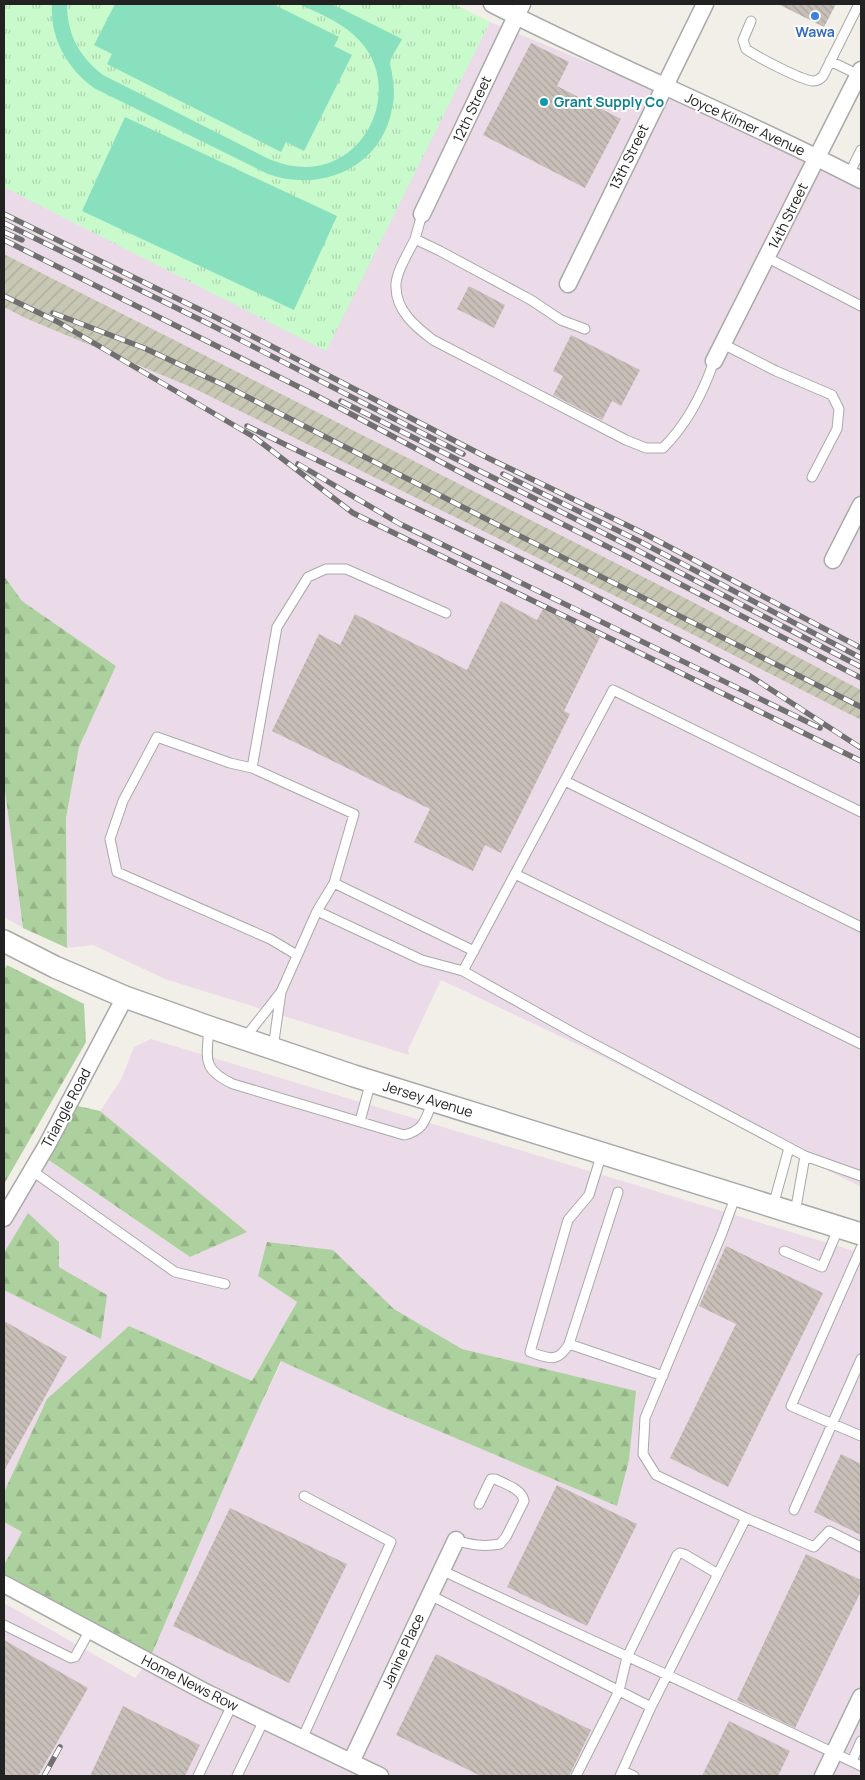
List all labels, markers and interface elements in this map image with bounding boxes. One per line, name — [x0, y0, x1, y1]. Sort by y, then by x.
marker: Wawa — [809, 10, 821, 22]
place label: Wawa — [795, 22, 835, 41]
street label: 12th Street — [448, 72, 495, 145]
street label: Joyce Kilmer Avenue — [682, 87, 808, 160]
place label: Grant Supply Co — [554, 92, 664, 111]
marker: Grant Supply Co — [538, 96, 550, 108]
street label: 13th Street — [604, 120, 653, 193]
street label: 14th Street — [763, 179, 812, 252]
street label: Triangle Road — [37, 1065, 95, 1151]
street label: Jersey Avenue — [381, 1076, 475, 1121]
street label: Janine Place — [377, 1610, 428, 1691]
street label: Home News Row — [139, 1650, 242, 1715]

